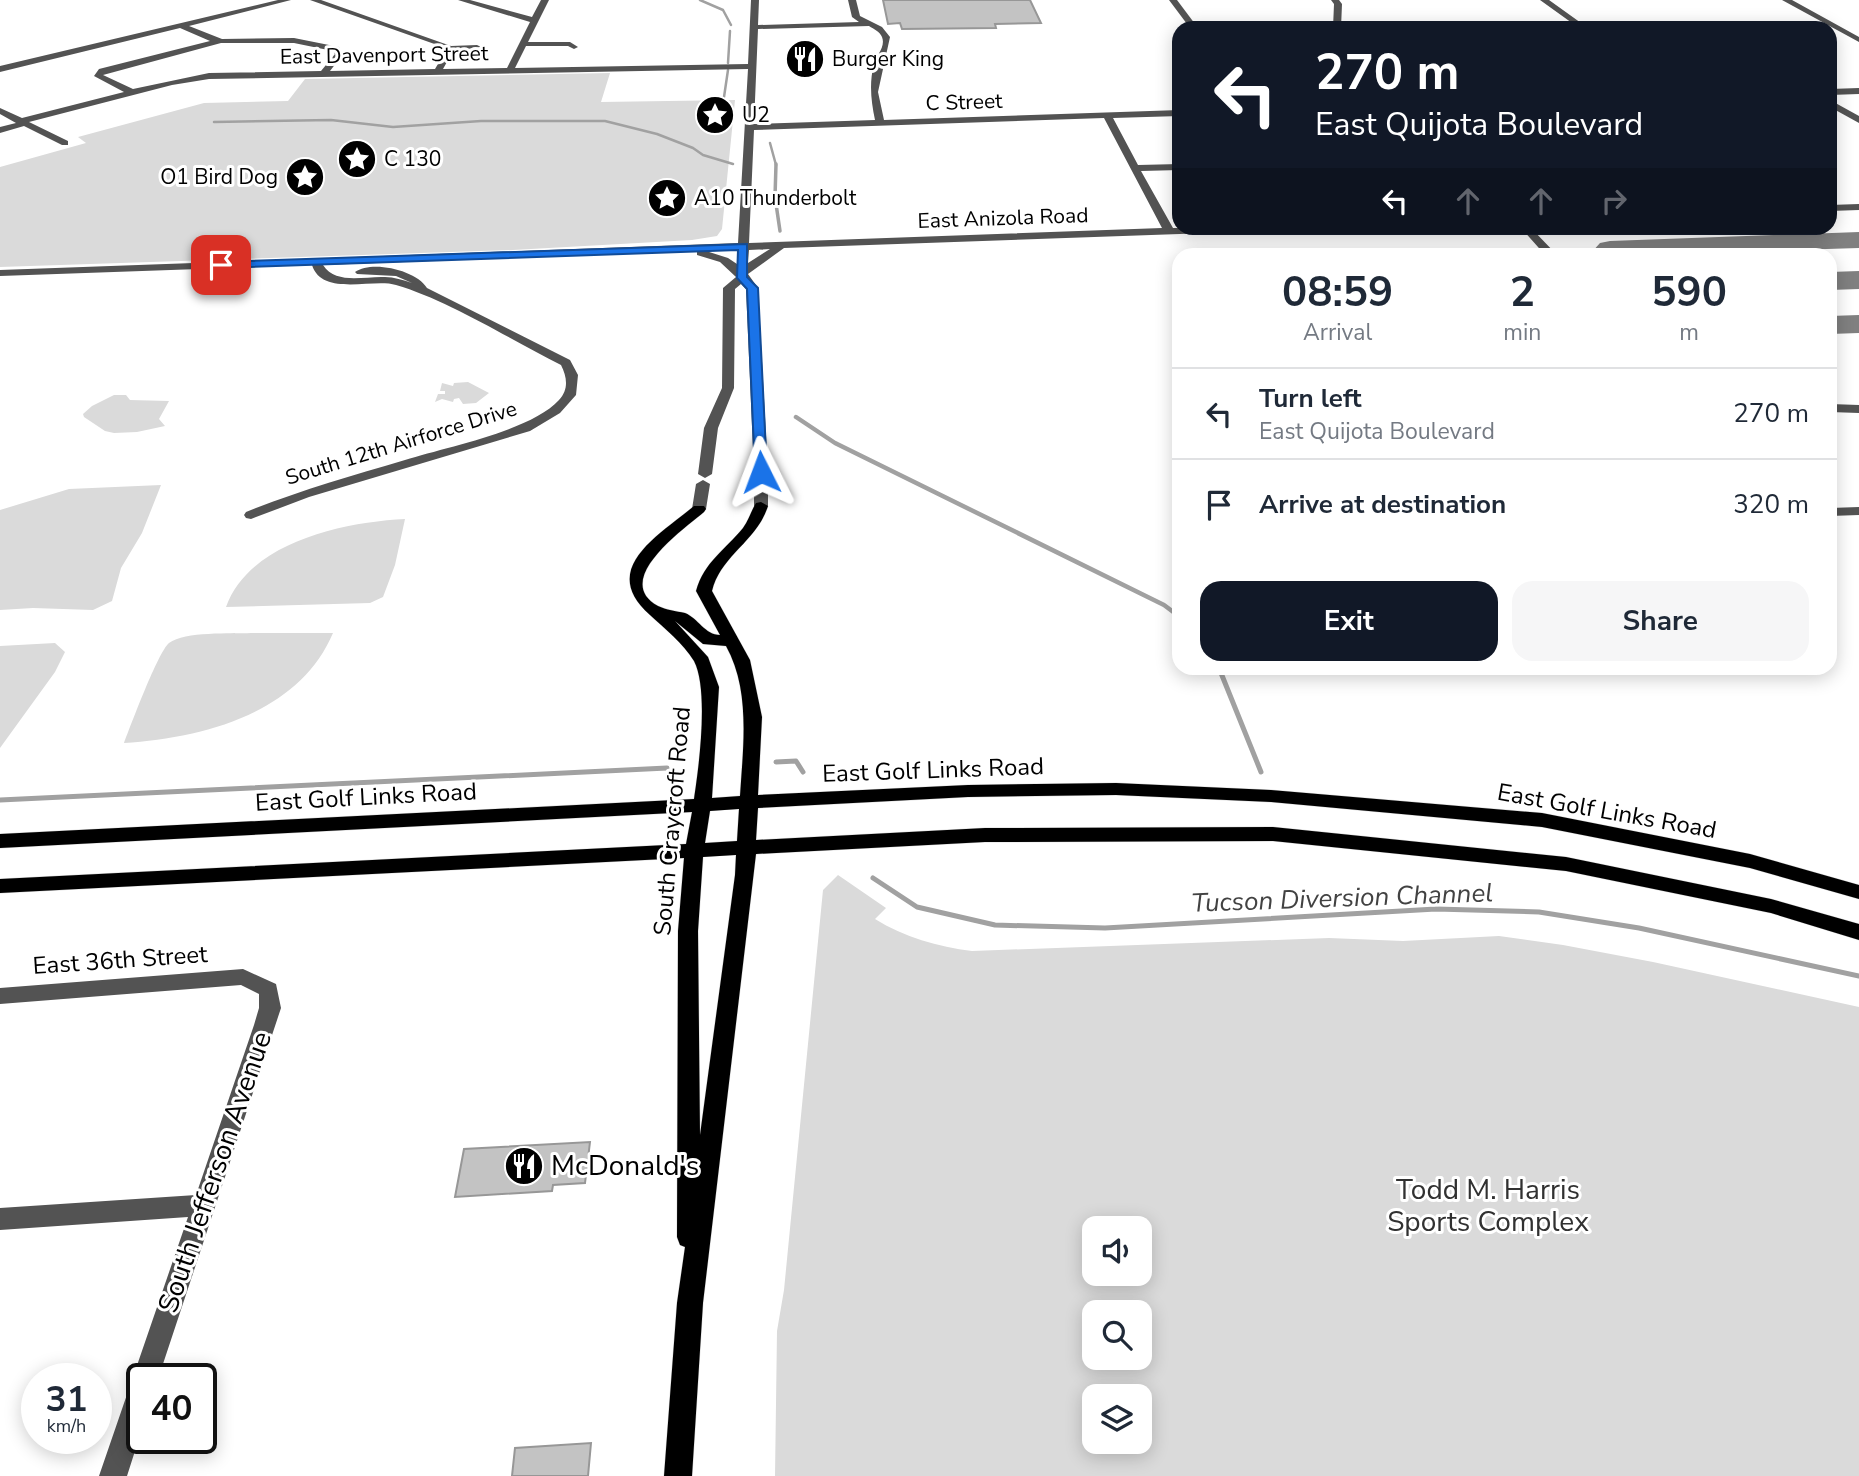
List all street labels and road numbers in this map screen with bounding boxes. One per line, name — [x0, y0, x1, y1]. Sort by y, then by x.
street label: East Davenport Street — [280, 39, 489, 71]
street label: C Street — [925, 87, 1004, 117]
street label: East Anizola Road — [917, 201, 1089, 235]
street label: South 12th Airforce Drive — [282, 394, 520, 492]
street label: South Craycroft Road — [646, 705, 698, 937]
street label: East Golf Links Road — [822, 750, 1044, 790]
street label: East Golf Links Road — [254, 775, 478, 819]
street label: East Golf Links Road — [1495, 776, 1719, 846]
street label: East 36th Street — [32, 938, 209, 982]
street label: South Jefferson Avenue — [149, 1026, 281, 1318]

